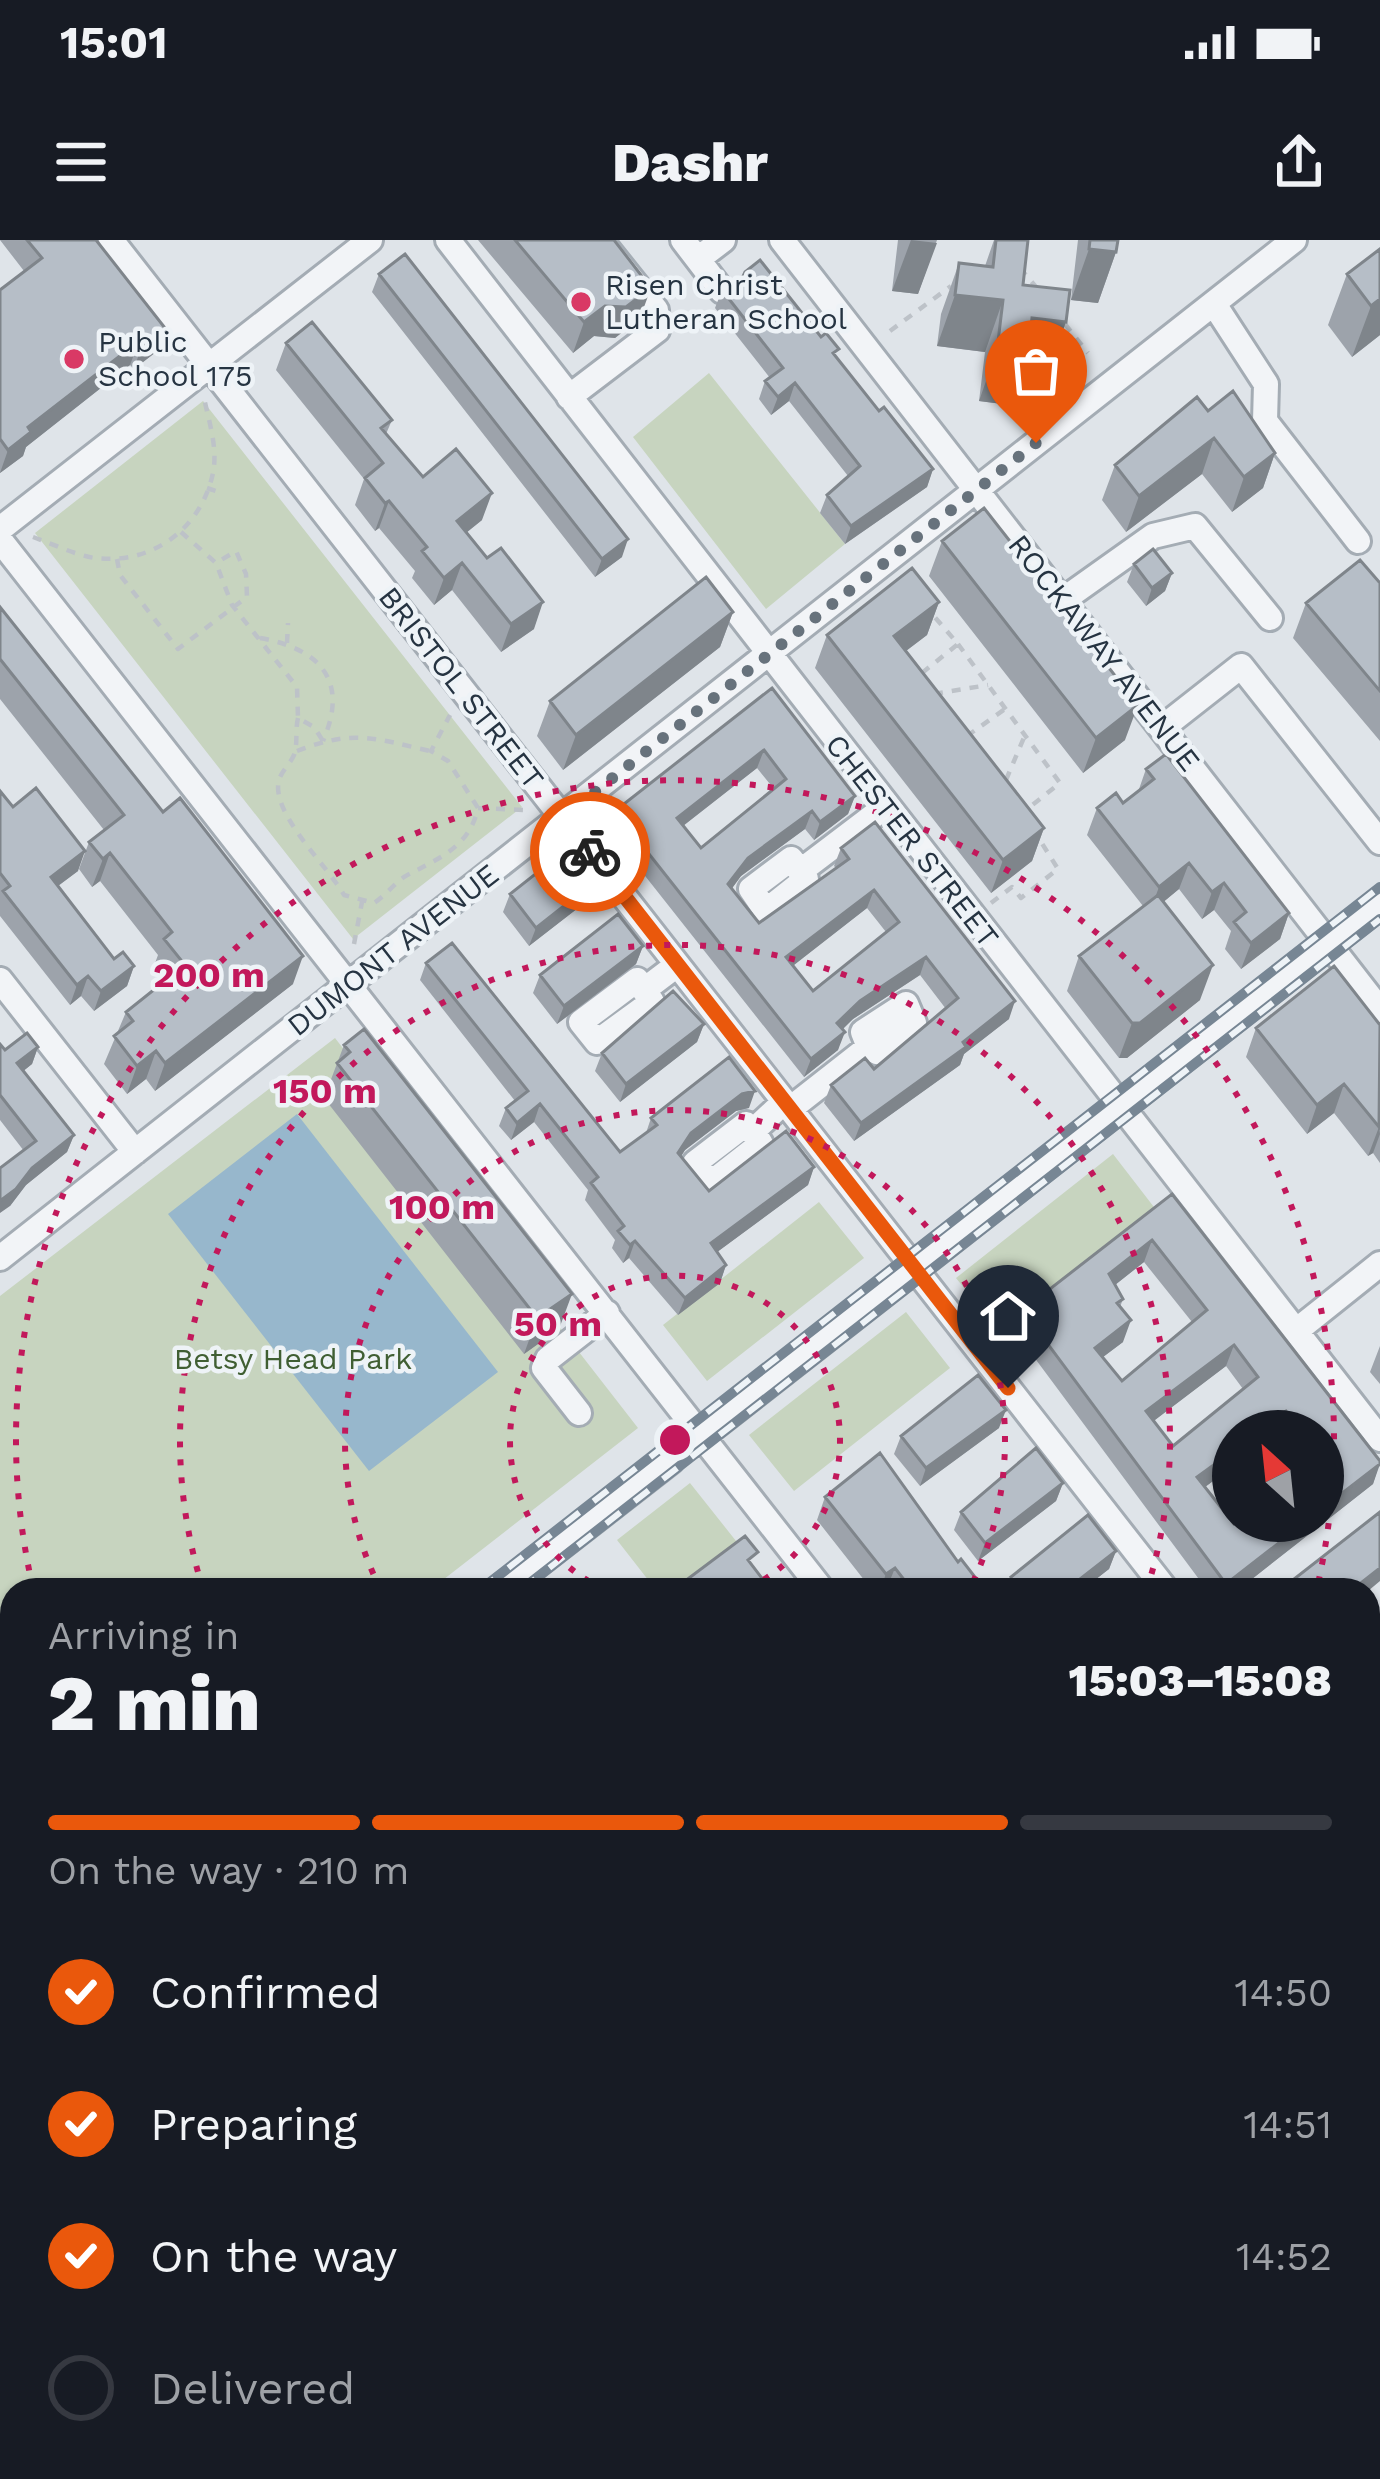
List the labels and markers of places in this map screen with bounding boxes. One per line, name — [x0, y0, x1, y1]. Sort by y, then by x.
place label: Risen Christ Lutheran School — [605, 267, 847, 336]
marker: Risen Christ Lutheran School — [568, 289, 594, 315]
pin — [985, 320, 1087, 443]
place label: Public School 175 — [98, 324, 252, 393]
marker: Public School 175 — [61, 346, 87, 372]
pin — [957, 1265, 1059, 1388]
centre of rings — [654, 1419, 696, 1461]

